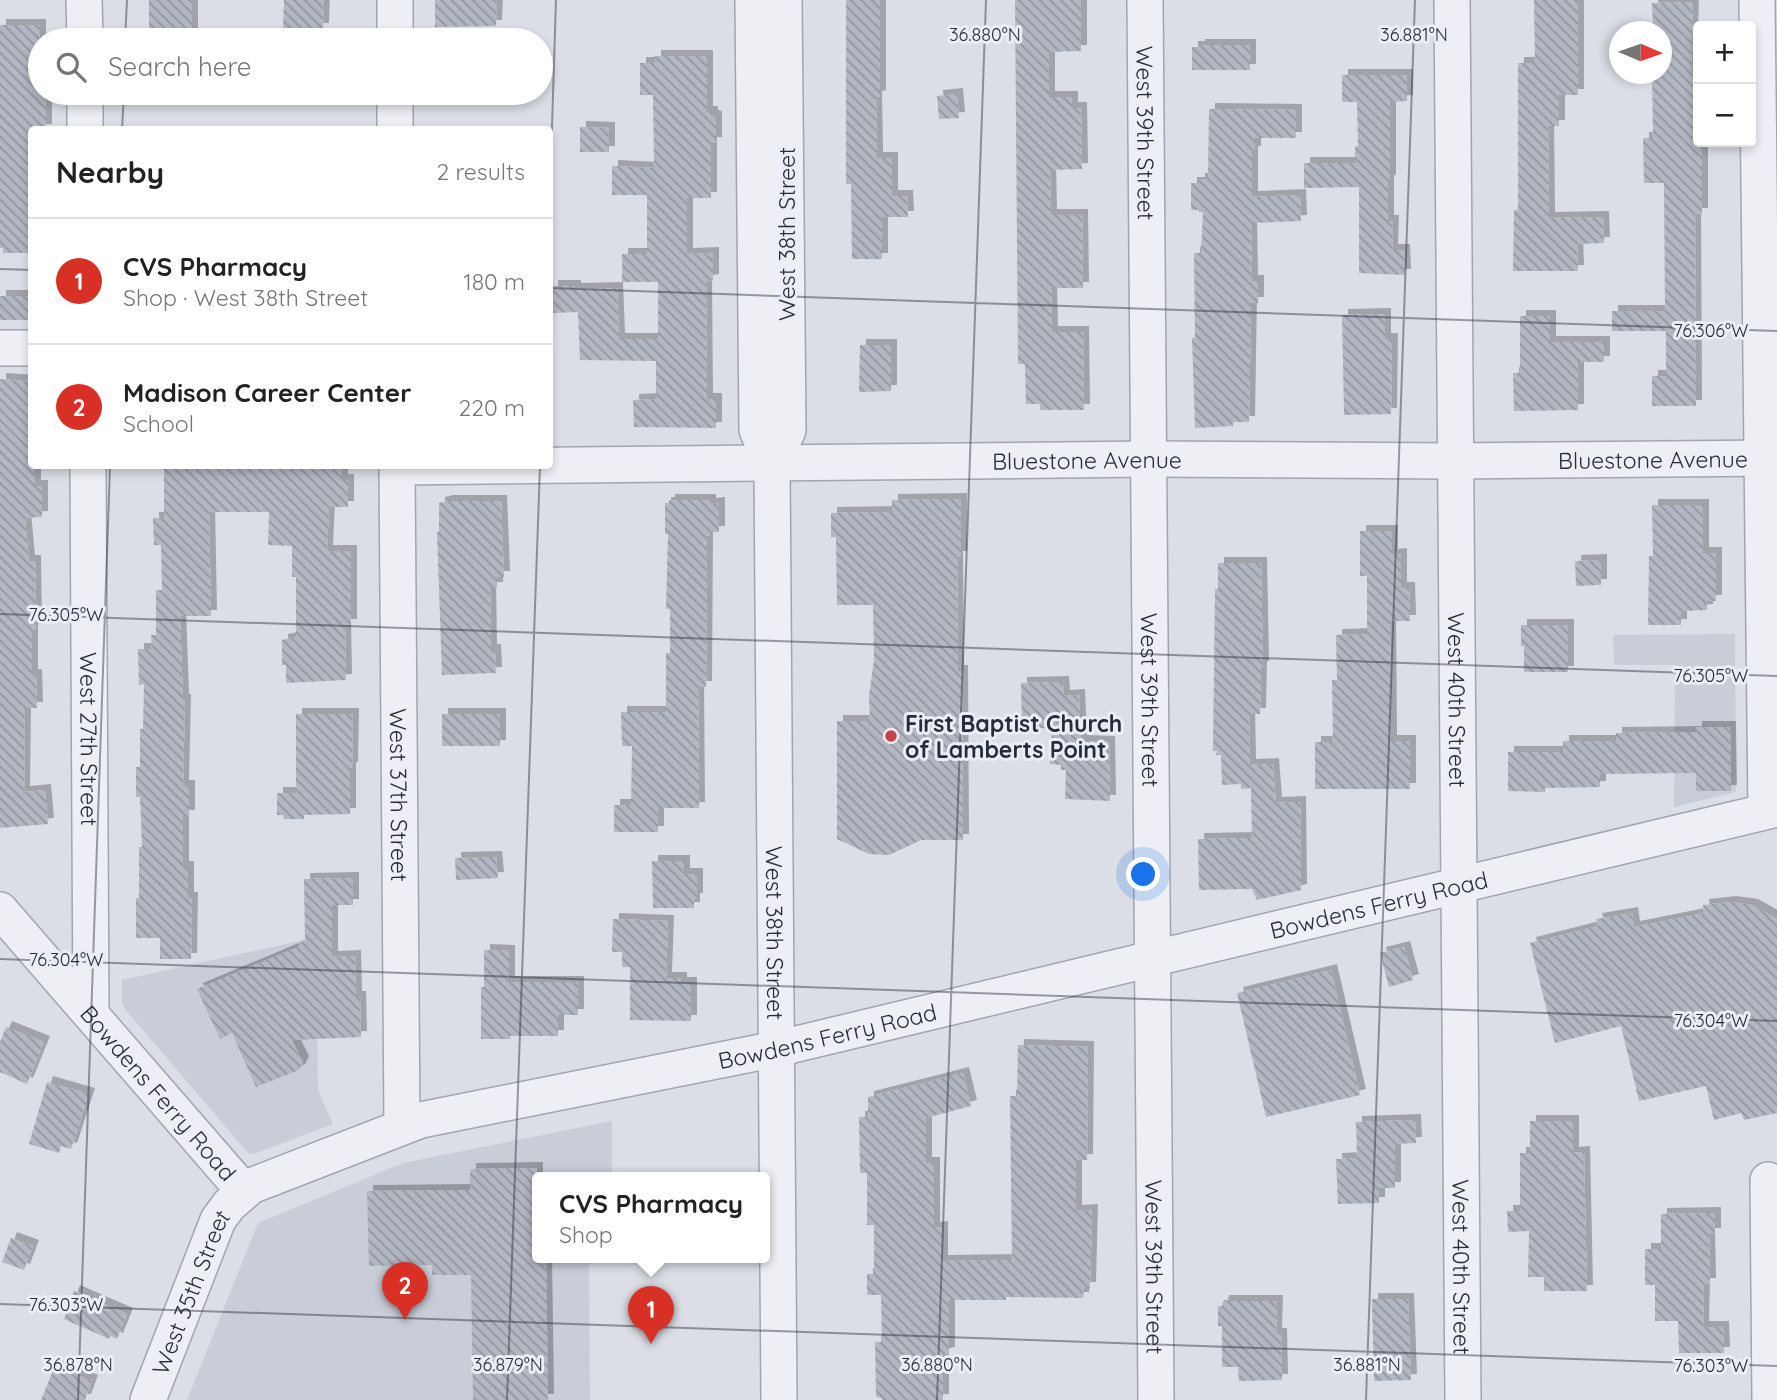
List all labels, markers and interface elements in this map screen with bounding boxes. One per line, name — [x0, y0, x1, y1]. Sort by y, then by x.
north arrow — [1609, 21, 1672, 84]
map controls — [1693, 21, 1756, 147]
button: + — [1693, 21, 1756, 84]
text: 36.880°N — [949, 23, 1021, 46]
text: 36.881°N — [1380, 23, 1448, 46]
search box — [28, 28, 553, 105]
street label: West 39th Street — [1131, 46, 1161, 221]
icon: search — [52, 48, 90, 86]
text: Search here — [108, 50, 252, 83]
button: − — [1693, 84, 1756, 147]
street label: West 38th Street — [772, 147, 801, 321]
text: Nearby — [56, 153, 164, 191]
text: 2 results — [436, 157, 525, 186]
text: CVS Pharmacy — [123, 250, 307, 283]
text: 1 — [75, 267, 83, 296]
text: 180 m — [463, 267, 525, 296]
text: Shop · West 38th Street — [123, 283, 368, 312]
text: 76.306°W — [1674, 319, 1748, 342]
text: Madison Career Center — [123, 376, 411, 409]
text: 2 — [72, 393, 86, 422]
text: 220 m — [459, 393, 525, 422]
text: School — [123, 409, 194, 438]
street label: Bluestone Avenue — [992, 444, 1182, 475]
street label: Bluestone Avenue — [1558, 444, 1748, 475]
text: 76.305°W — [29, 603, 103, 626]
street label: West 39th Street — [1135, 612, 1166, 788]
street label: West 40th Street — [1442, 612, 1473, 788]
street label: West 27th Street — [75, 652, 104, 826]
text: 76.305°W — [1674, 664, 1748, 687]
street label: West 37th Street — [384, 708, 415, 882]
place label: First Baptist Church of Lamberts Point — [905, 709, 1122, 764]
marker: First Baptist Church of Lamberts Point — [883, 728, 899, 744]
street label: West 38th Street — [760, 846, 791, 1020]
your location — [1126, 857, 1160, 891]
street label: Bowdens Ferry Road — [1267, 864, 1491, 945]
text: 76.304°W — [29, 948, 103, 971]
street label: Bowdens Ferry Road — [715, 997, 939, 1075]
street label: Bowdens Ferry Road — [74, 999, 243, 1187]
text: 76.304°W — [1674, 1009, 1748, 1032]
popup — [532, 1172, 770, 1263]
street label: West 39th Street — [1140, 1179, 1170, 1355]
street label: West 40th Street — [1447, 1179, 1477, 1355]
text: CVS Pharmacy — [559, 1187, 743, 1220]
street label: West 35th Street — [145, 1203, 236, 1378]
text: Shop — [559, 1220, 613, 1249]
pin: 2 — [382, 1262, 428, 1320]
pin: 1 — [628, 1286, 674, 1344]
text: 76.303°W — [29, 1293, 103, 1316]
text: 36.878°N — [43, 1353, 113, 1376]
text: 36.879°N — [473, 1353, 543, 1376]
text: 36.880°N — [901, 1353, 973, 1376]
text: 36.881°N — [1333, 1353, 1401, 1376]
text: 76.303°W — [1674, 1354, 1748, 1377]

